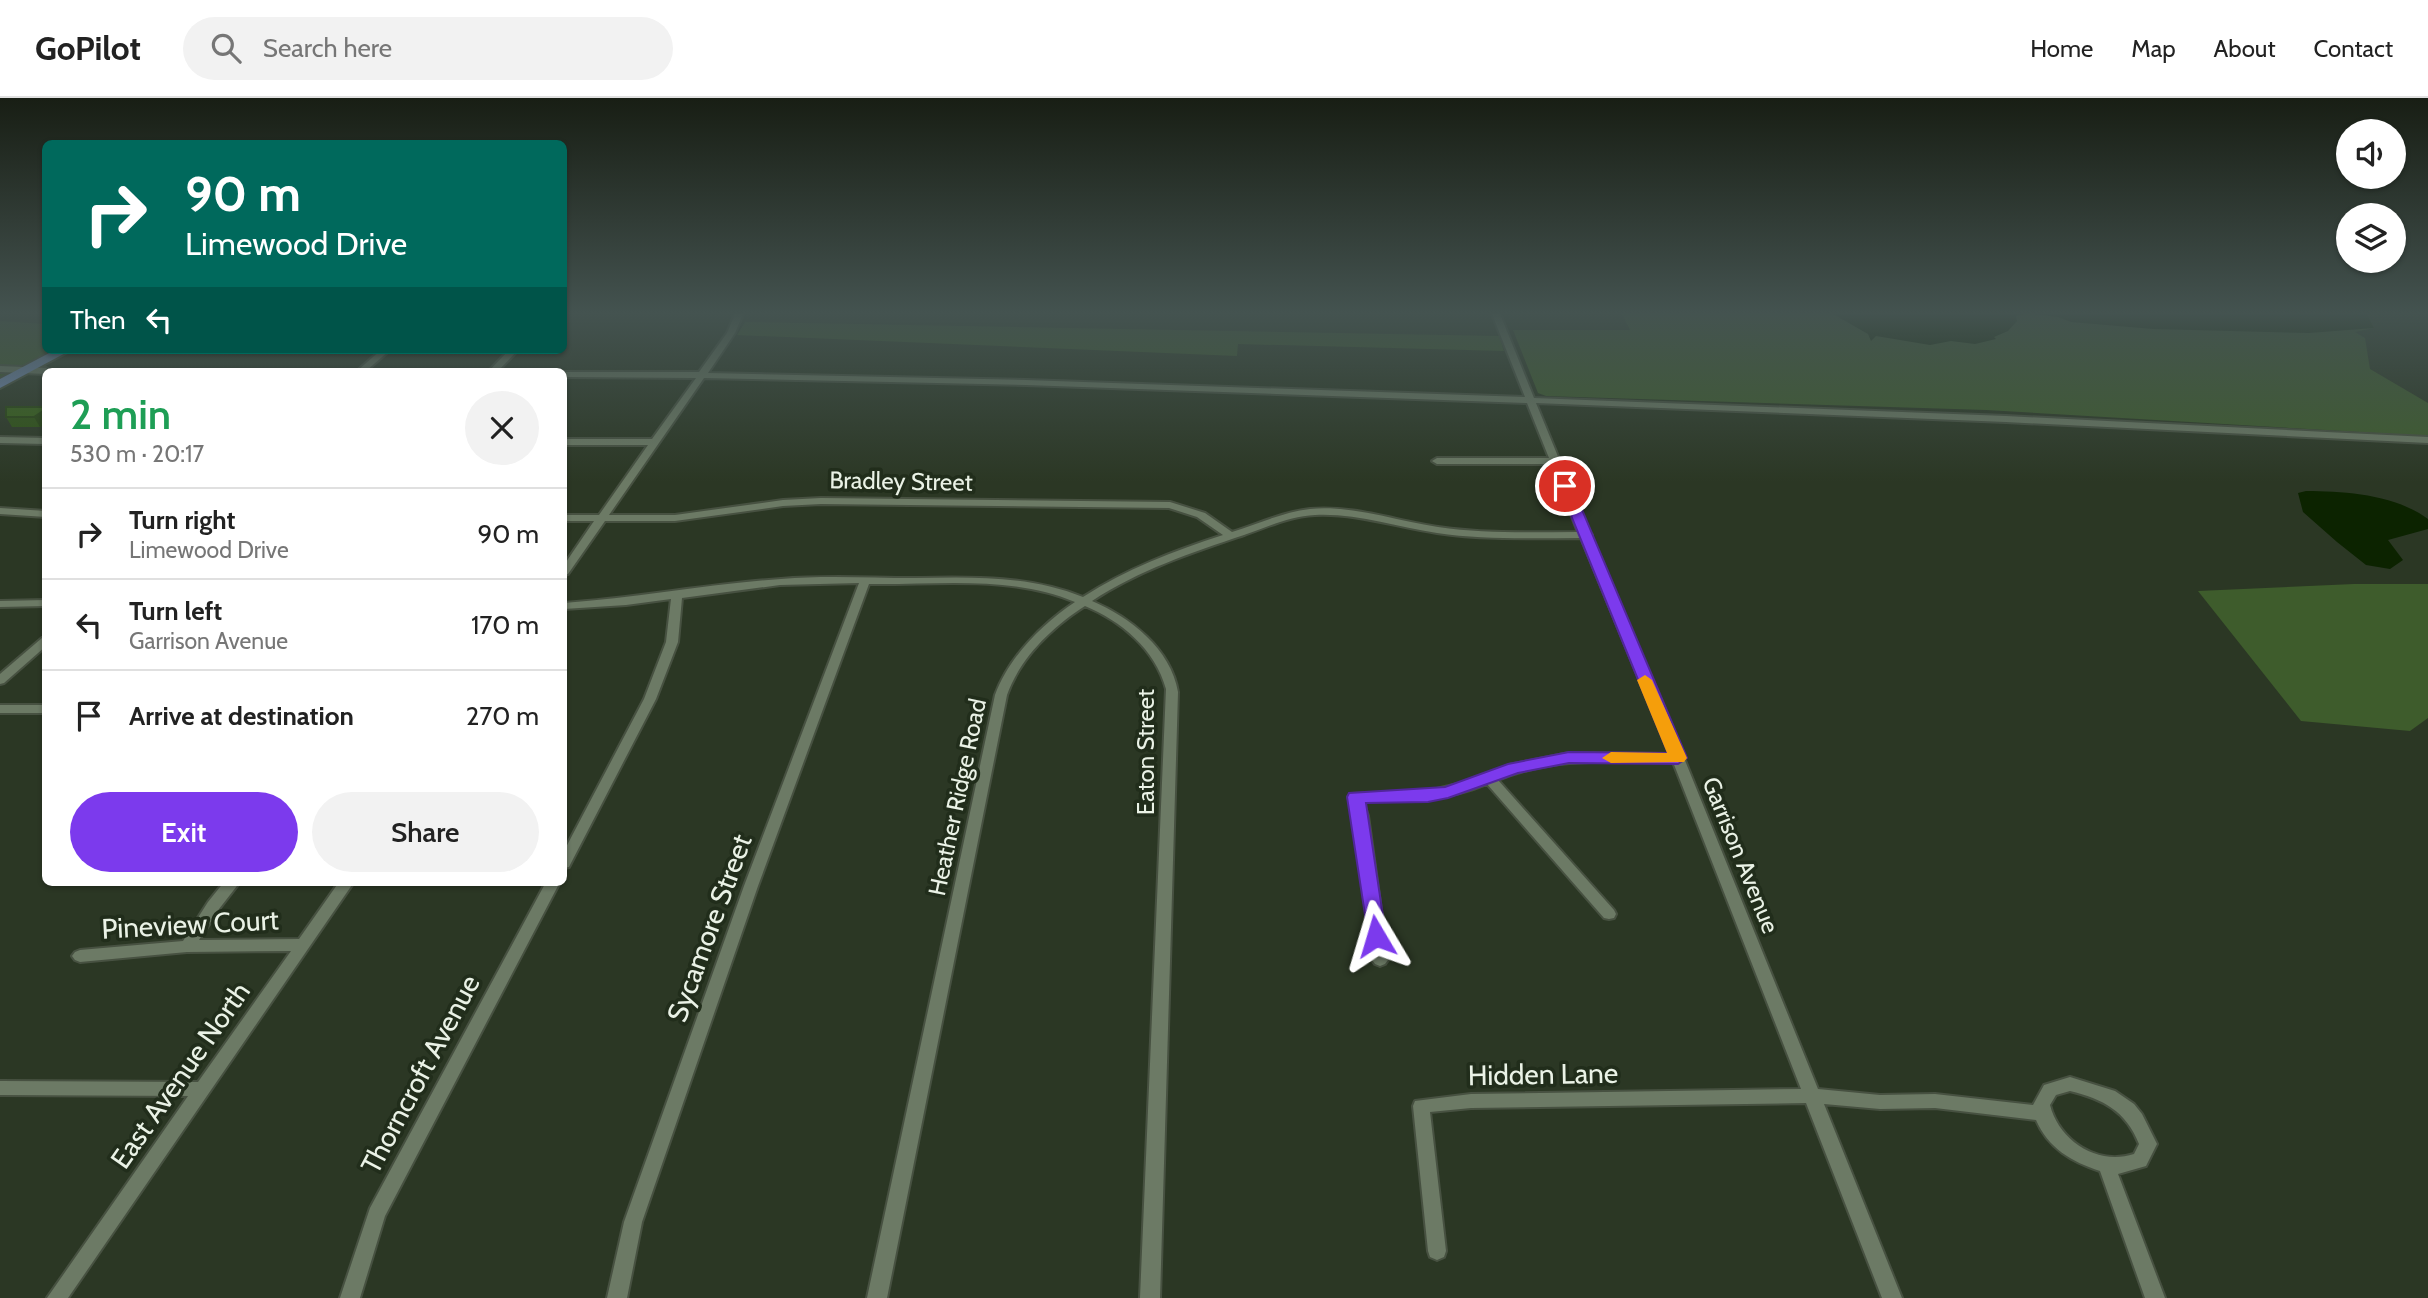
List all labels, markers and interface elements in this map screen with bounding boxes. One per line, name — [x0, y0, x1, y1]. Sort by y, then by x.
search box — [183, 17, 673, 80]
text: GoPilot — [35, 28, 141, 68]
icon: search — [207, 29, 245, 67]
text: Search here — [263, 32, 392, 64]
text: Home — [2030, 34, 2093, 63]
text: Map — [2131, 34, 2176, 63]
text: About — [2214, 34, 2276, 63]
text: Contact — [2314, 34, 2393, 63]
map controls — [2336, 119, 2406, 273]
button: sound — [2336, 119, 2406, 189]
text: 90 m — [185, 164, 301, 223]
icon: right — [70, 168, 161, 259]
button: layers — [2336, 203, 2406, 273]
text: Limewood Drive — [185, 224, 407, 263]
icon: left — [140, 301, 178, 339]
text: Then — [70, 304, 126, 336]
text: 2 min — [70, 388, 171, 440]
button: close — [465, 391, 539, 465]
text: 530 m · 20:17 — [70, 440, 204, 468]
pin — [1535, 456, 1595, 516]
street label: Bradley Street — [829, 465, 973, 497]
icon: arrive — [1546, 467, 1584, 505]
text: Turn right — [129, 504, 235, 536]
icon: right — [70, 515, 108, 553]
text: 90 m — [477, 518, 539, 550]
text: Limewood Drive — [129, 536, 289, 564]
text: Turn left — [129, 595, 222, 627]
icon: left — [70, 606, 108, 644]
text: 170 m — [471, 609, 539, 641]
text: Garrison Avenue — [129, 627, 288, 655]
street label: Eaton Street — [1131, 689, 1160, 815]
street label: Heather Ridge Road — [922, 696, 992, 898]
icon: arrive — [70, 697, 108, 735]
text: Arrive at destination — [129, 700, 354, 732]
text: 270 m — [466, 700, 539, 732]
street label: Garrison Avenue — [1696, 773, 1786, 937]
button: Exit — [70, 792, 298, 872]
button: Share — [312, 792, 539, 872]
street label: Sycamore Street — [659, 830, 759, 1026]
position arrow — [1339, 899, 1413, 973]
street label: Pineview Court — [100, 902, 280, 946]
street label: Thorncroft Avenue — [353, 969, 487, 1179]
street label: East Avenue North — [103, 975, 257, 1175]
street label: Hidden Lane — [1468, 1056, 1618, 1092]

